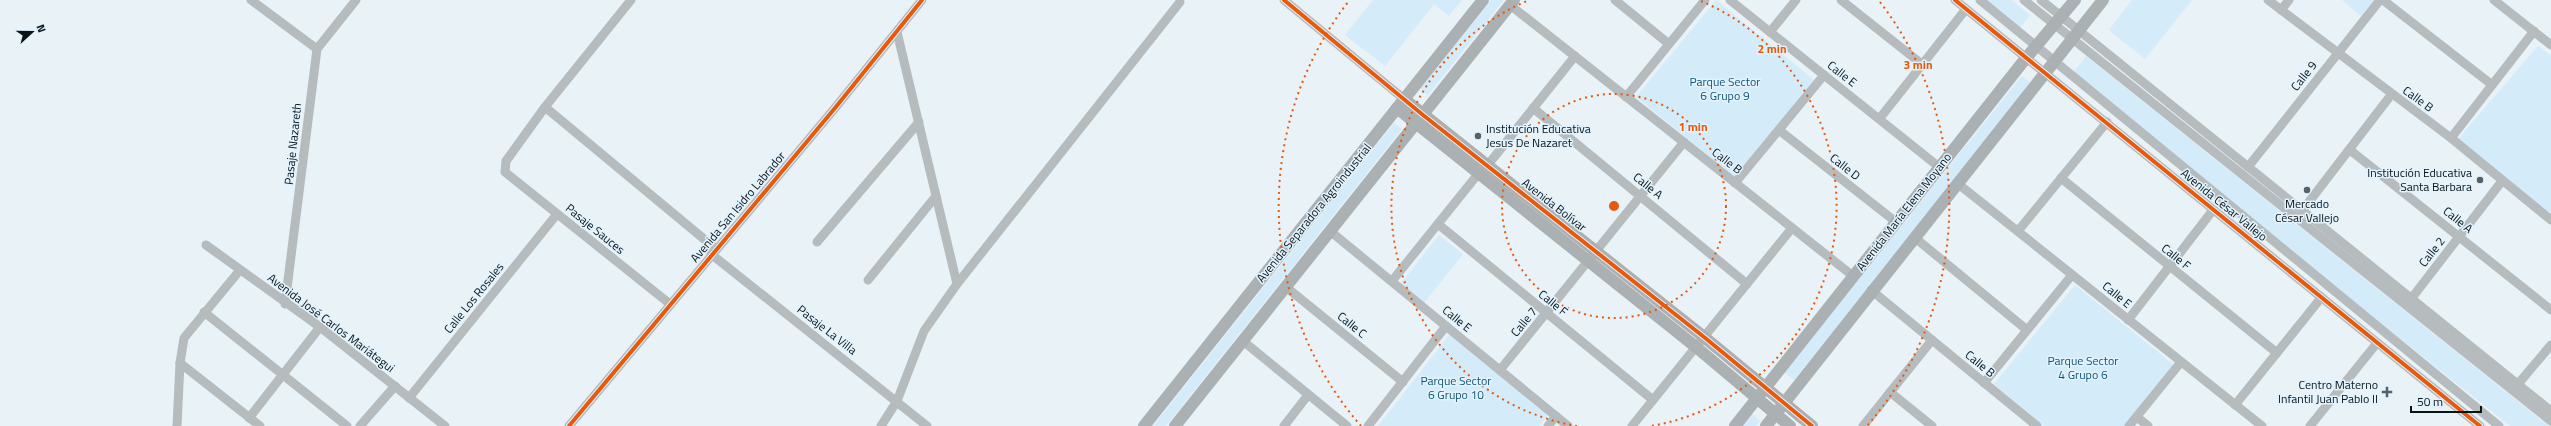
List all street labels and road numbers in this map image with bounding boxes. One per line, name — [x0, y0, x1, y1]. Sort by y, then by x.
street label: Calle E — [1823, 56, 1862, 92]
street label: Calle 9 — [2286, 56, 2322, 95]
street label: Calle B — [2399, 81, 2438, 116]
street label: Pasaje Nazareth — [279, 102, 306, 186]
street label: Avenida Separadora Agroindustrial — [1251, 139, 1376, 286]
street label: Calle B — [1708, 143, 1747, 179]
street label: Avenida San Isidro Labrador — [685, 147, 790, 266]
street label: Calle D — [1826, 148, 1865, 185]
street label: Avenida María Elena Moyano — [1851, 148, 1956, 275]
street label: Avenida César Vallejo — [2177, 164, 2272, 246]
street label: Calle A — [1629, 168, 1667, 204]
street label: Avenida Bolívar — [1518, 173, 1591, 236]
street label: Pasaje Sauces — [561, 199, 629, 259]
street label: Calle A — [2439, 202, 2477, 238]
street label: Calle 2 — [2414, 233, 2449, 271]
street label: Calle F — [2157, 239, 2195, 274]
street label: Calle Los Rosales — [439, 258, 509, 337]
street label: Avenida José Carlos Mariátegui — [264, 268, 399, 377]
street label: Calle E — [2098, 277, 2137, 313]
street label: Calle F — [1534, 285, 1572, 320]
street label: Pasaje La Villa — [793, 300, 861, 359]
street label: Calle E — [1438, 301, 1477, 337]
street label: Calle 7 — [1506, 303, 1542, 341]
street label: Calle C — [1333, 307, 1372, 343]
street label: Calle B — [1961, 345, 2000, 382]

